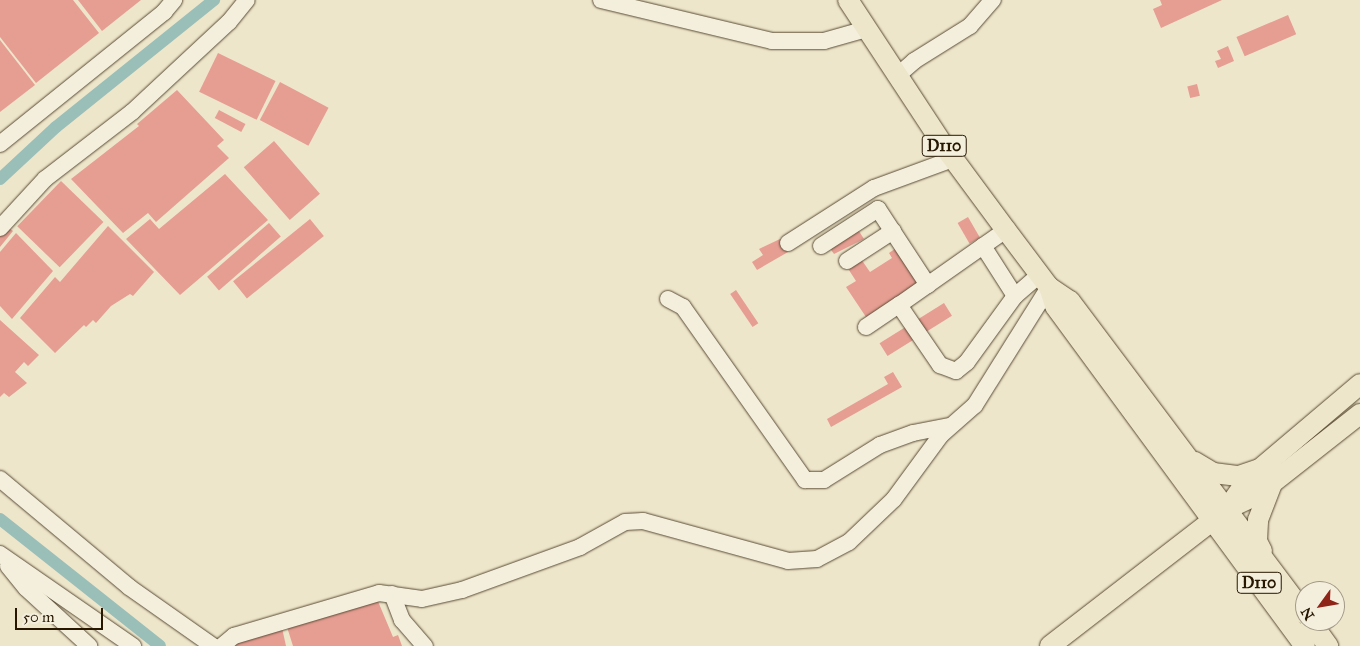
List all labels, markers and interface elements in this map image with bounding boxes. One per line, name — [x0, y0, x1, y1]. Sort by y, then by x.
road number: D110 — [922, 132, 966, 160]
road number: D110 — [1236, 570, 1282, 596]
north arrow — [1295, 581, 1345, 631]
scale bar — [18, 598, 105, 630]
text: N — [1297, 604, 1318, 623]
text: 50 m — [23, 608, 55, 626]

